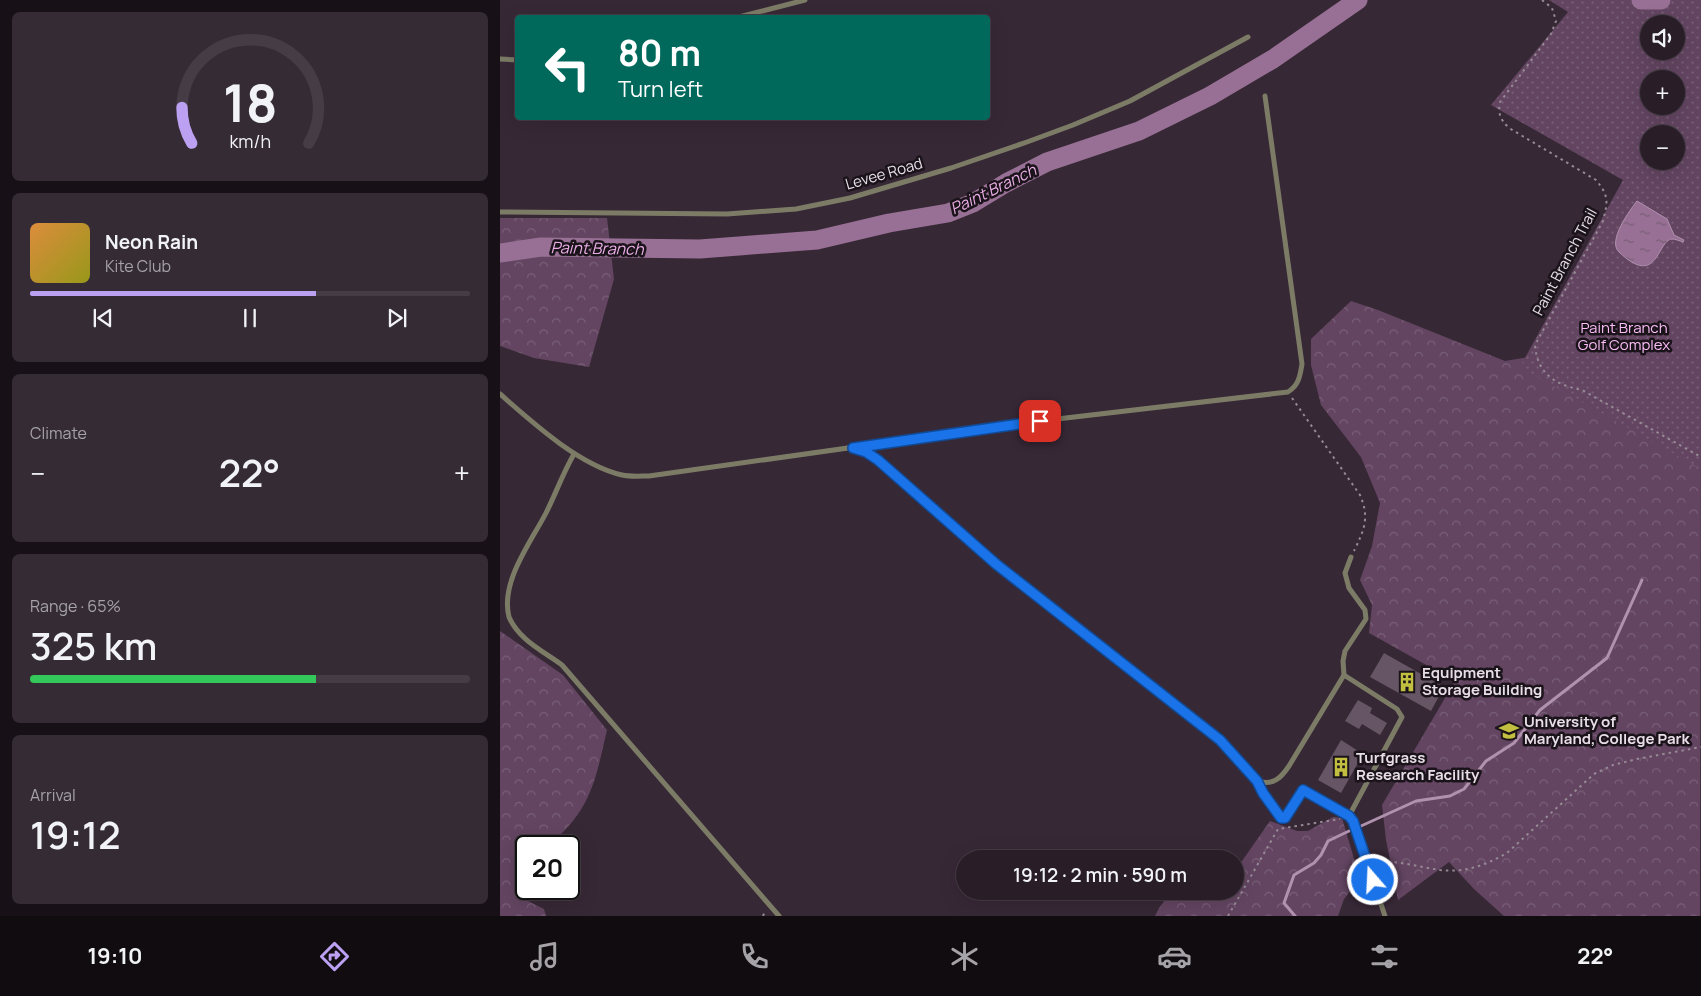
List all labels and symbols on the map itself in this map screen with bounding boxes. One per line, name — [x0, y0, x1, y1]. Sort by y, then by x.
street label: Levee Road — [843, 152, 925, 195]
water label: Paint Branch — [946, 159, 1040, 219]
street label: Paint Branch Trail — [1527, 204, 1602, 319]
water label: Paint Branch — [550, 236, 644, 260]
park label: Paint Branch Golf Complex — [1578, 317, 1670, 355]
pin — [1019, 400, 1061, 442]
place label: Equipment Storage Building — [1422, 662, 1542, 700]
building icon: Equipment Storage Building — [1396, 671, 1418, 693]
place label: University of Maryland, College Park — [1524, 711, 1691, 749]
school or university icon: University of Maryland, College Park — [1498, 720, 1520, 742]
place label: Turfgrass Research Facility — [1356, 747, 1480, 785]
building icon: Turfgrass Research Facility — [1330, 756, 1352, 778]
speed limit sign: 20 — [515, 835, 580, 900]
position arrow — [1346, 853, 1398, 905]

